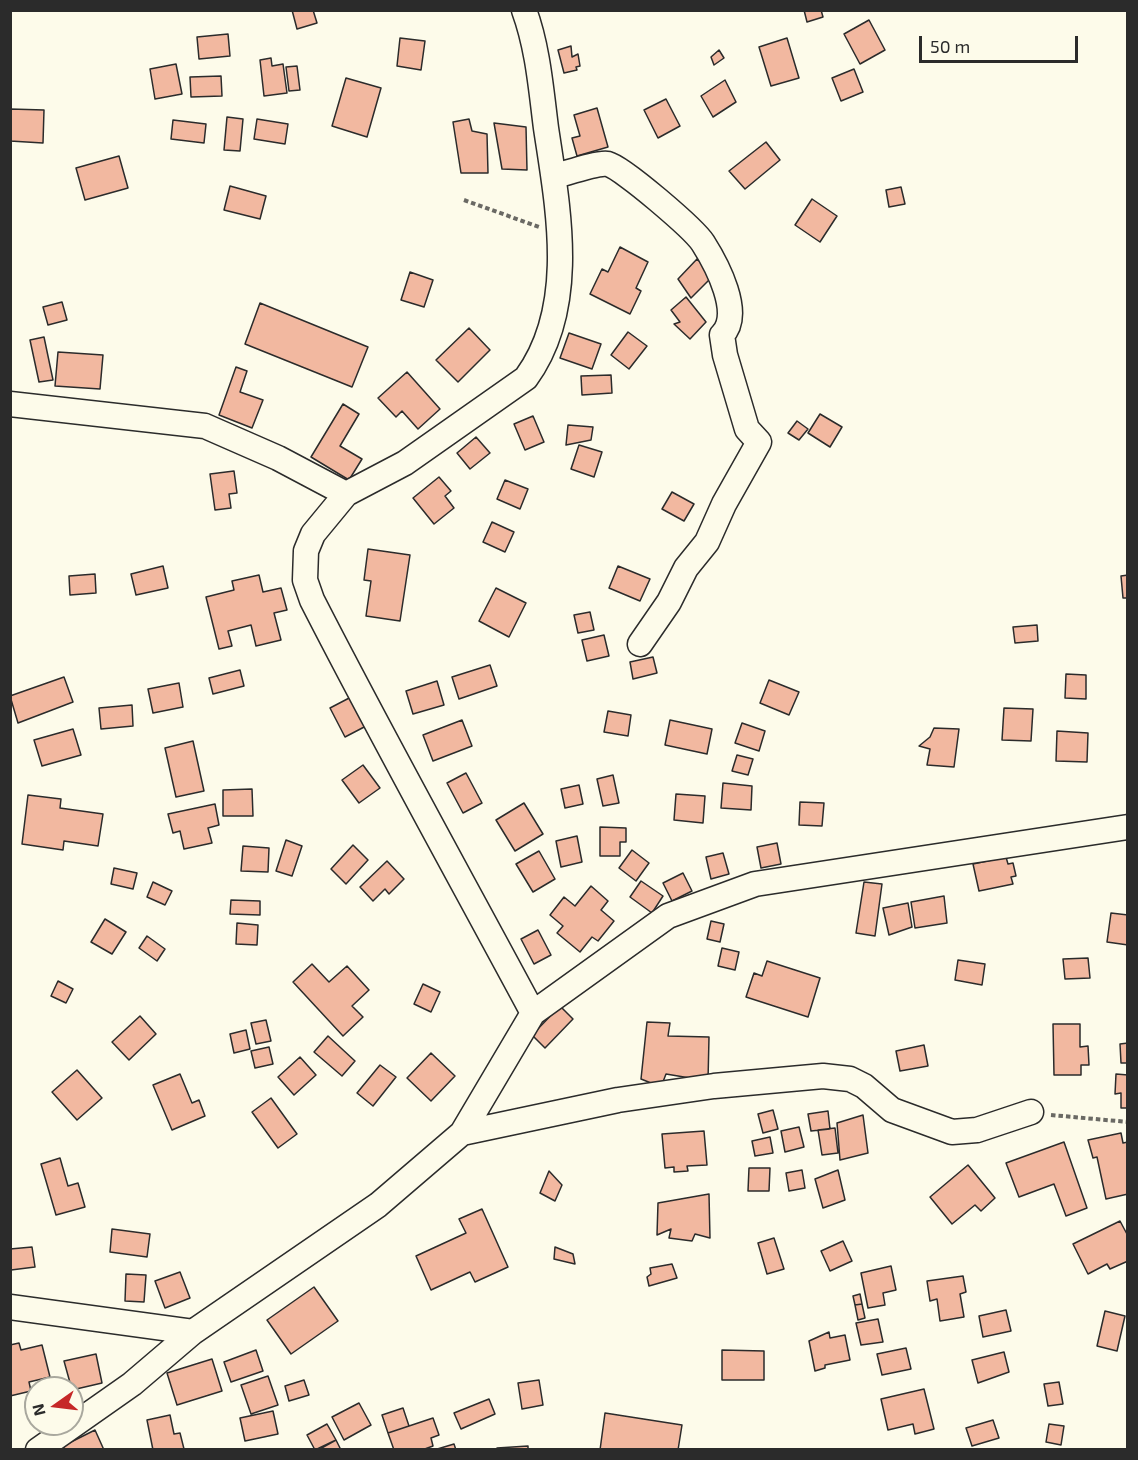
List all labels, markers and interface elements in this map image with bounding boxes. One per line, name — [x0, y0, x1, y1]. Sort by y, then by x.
scale bar — [922, 24, 1081, 62]
text: 50 m — [930, 35, 970, 57]
north arrow — [24, 1376, 84, 1436]
text: N — [27, 1402, 49, 1418]

